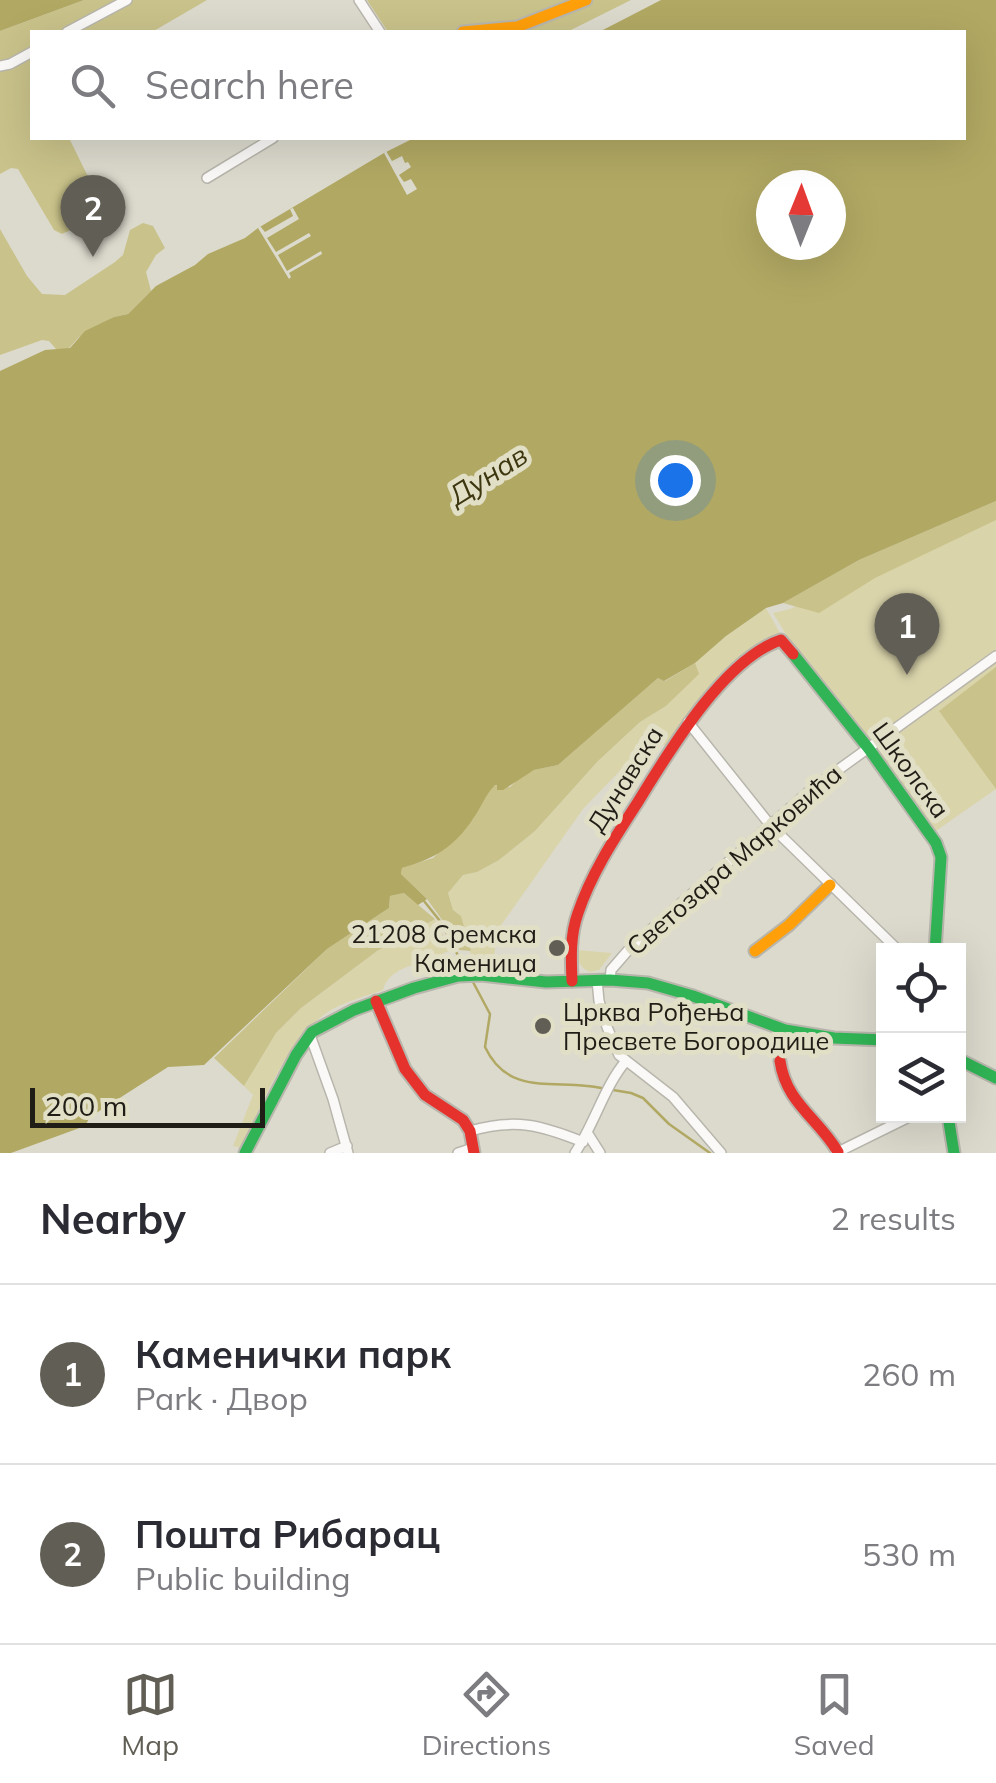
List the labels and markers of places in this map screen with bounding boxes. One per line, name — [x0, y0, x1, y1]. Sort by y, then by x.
pin: 2 — [61, 174, 126, 257]
pin: 1 — [874, 592, 940, 675]
place label: 21208 Сремска Каменица — [351, 918, 537, 978]
marker: 21208 Сремска Каменица — [546, 937, 568, 959]
place label: Црква Рођења Пресвете Богородице — [563, 996, 829, 1056]
marker: Црква Рођења Пресвете Богородице — [532, 1015, 554, 1037]

